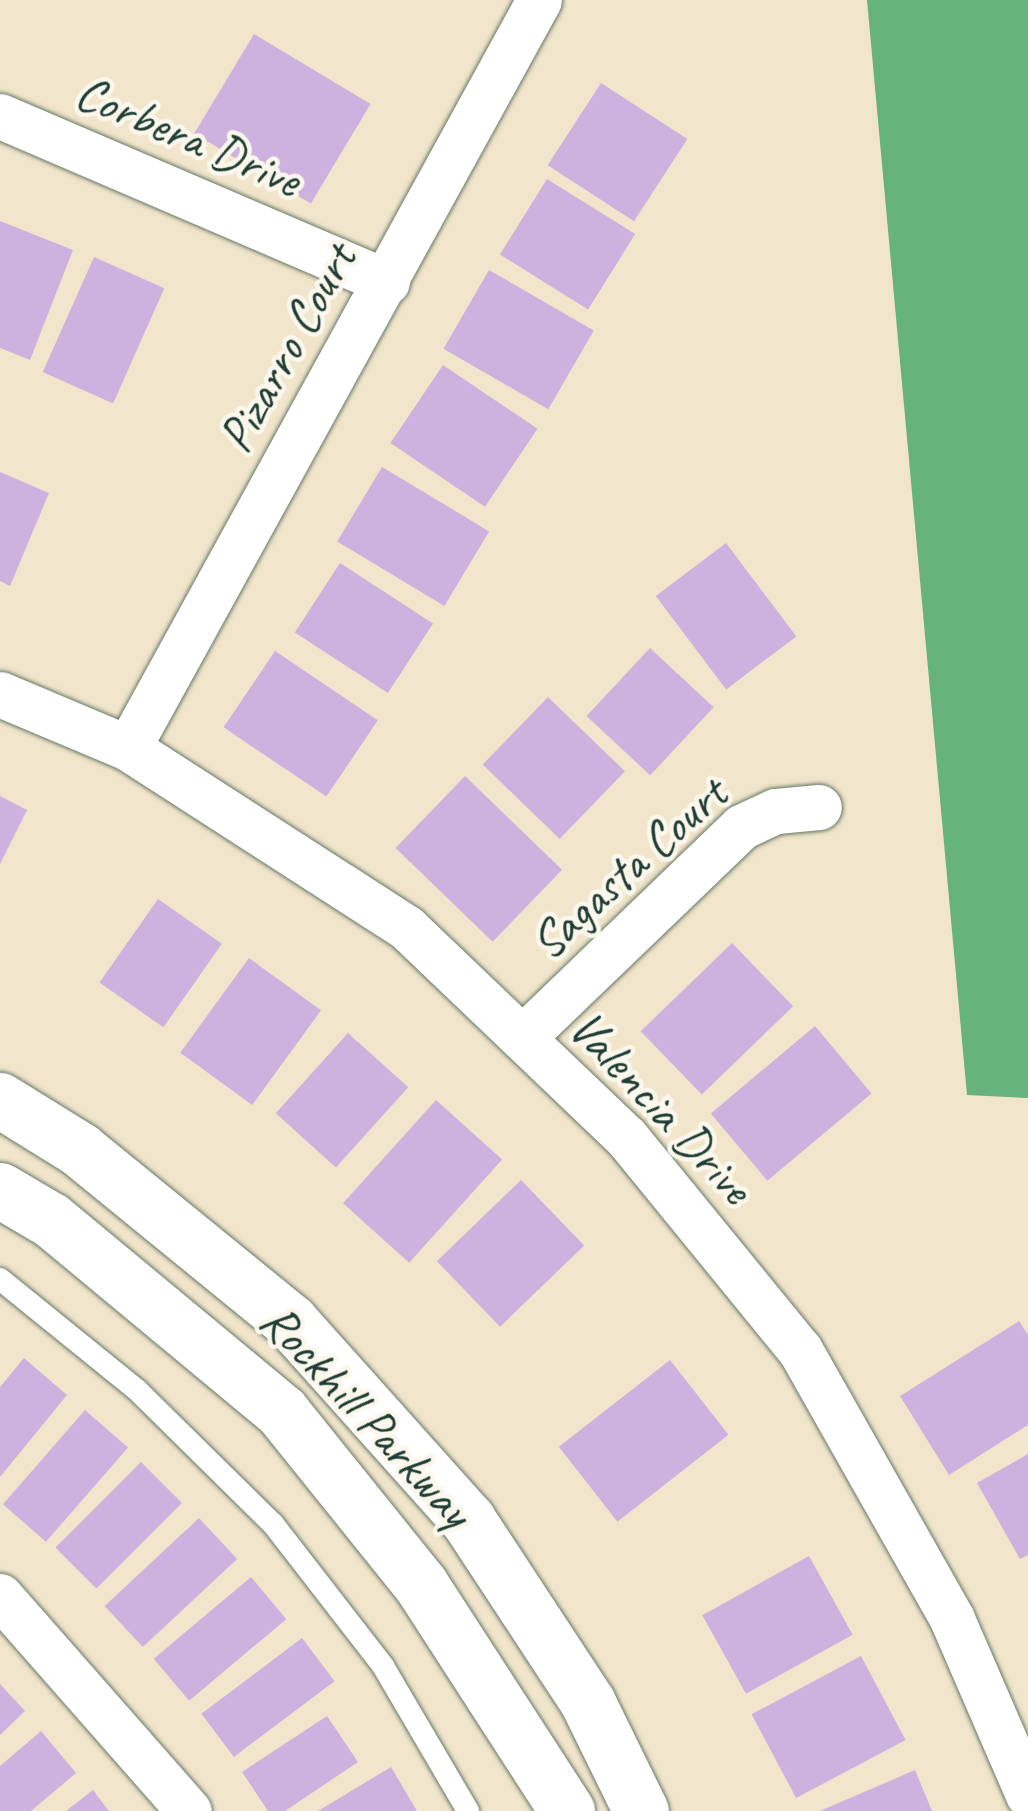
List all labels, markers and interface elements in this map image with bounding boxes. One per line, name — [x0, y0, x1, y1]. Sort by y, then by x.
street label: Corbera Drive — [67, 62, 309, 210]
street label: Pizarro Court — [205, 233, 369, 463]
street label: Sagasta Court — [517, 764, 739, 972]
street label: Valencia Drive — [556, 998, 766, 1216]
street label: Rockhill Parkway — [248, 1291, 486, 1539]

